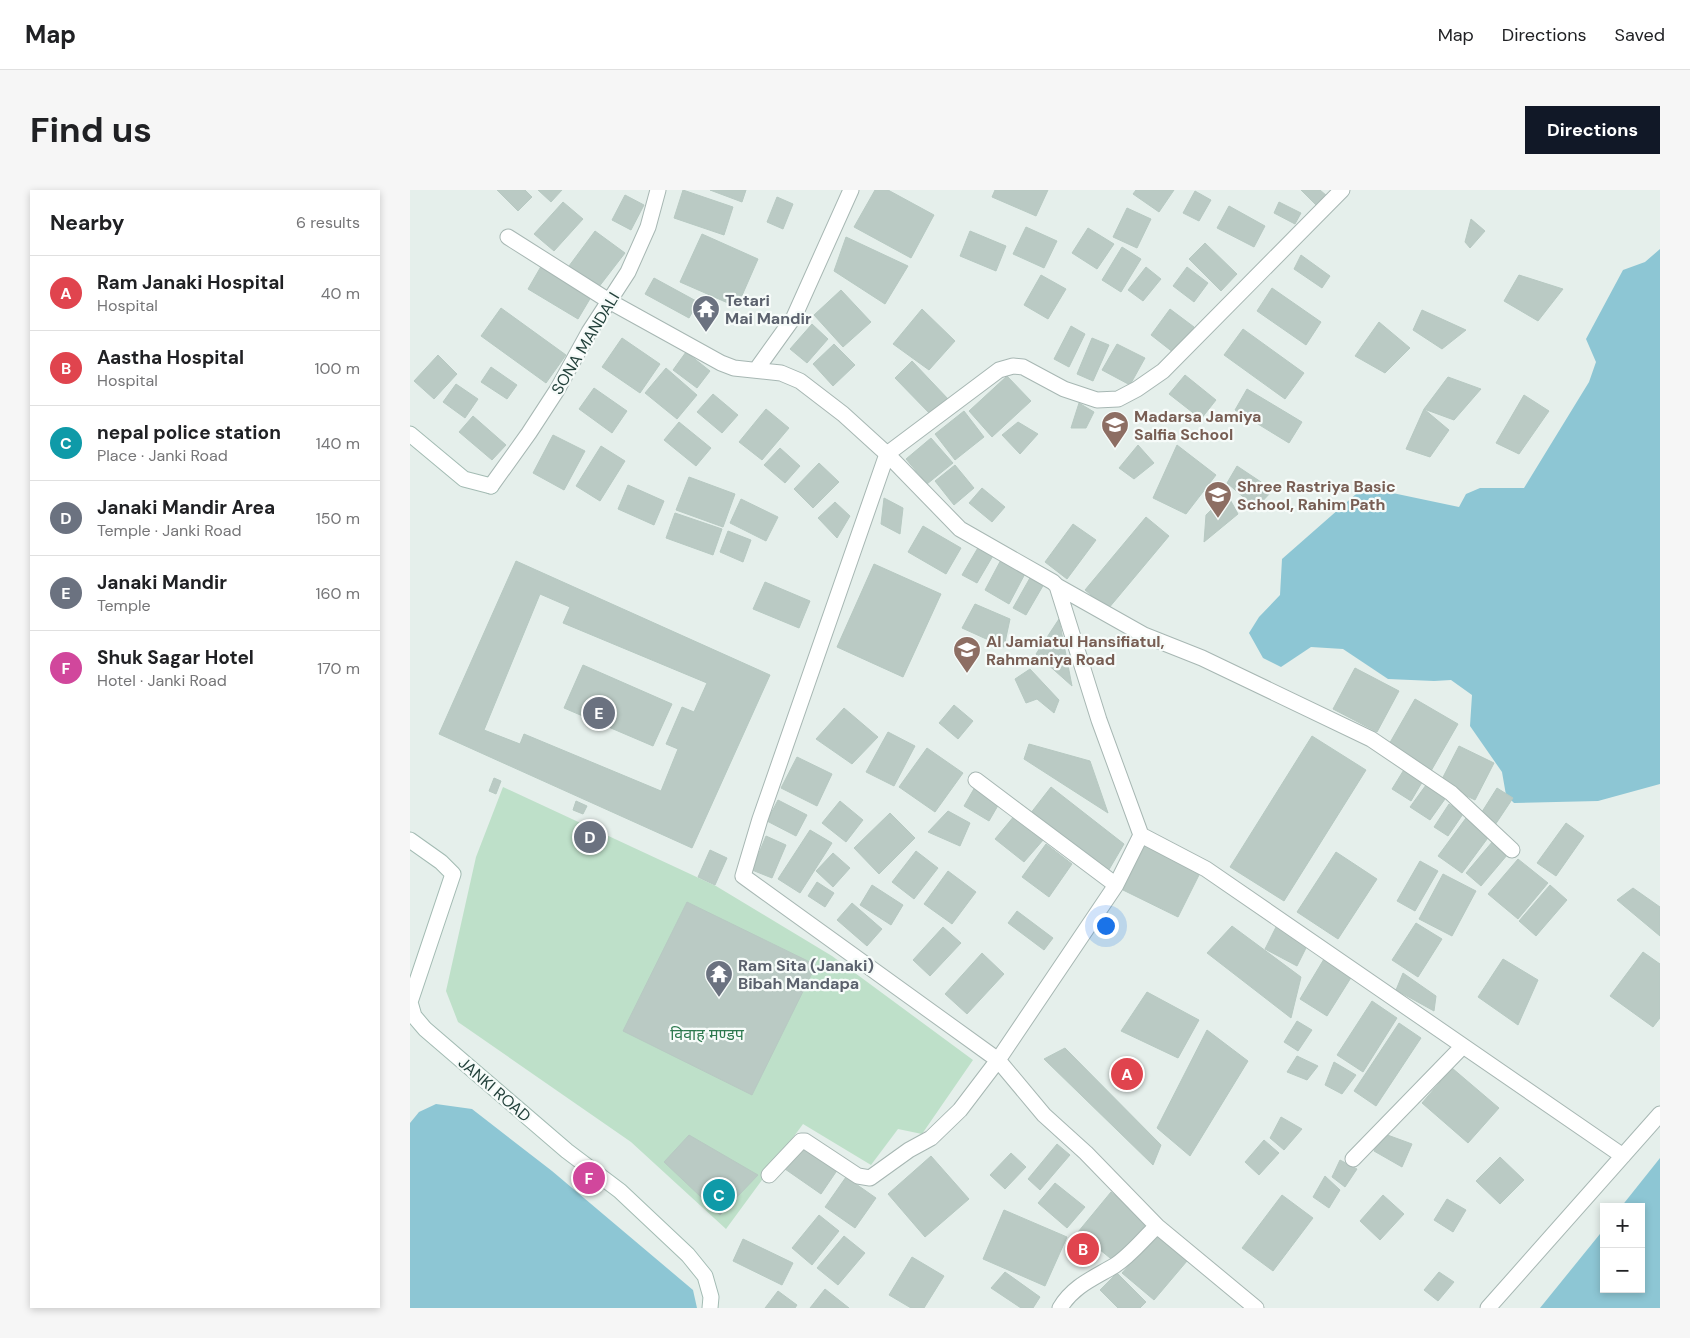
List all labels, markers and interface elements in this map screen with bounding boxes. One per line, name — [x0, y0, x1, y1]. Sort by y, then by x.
text: Map — [25, 19, 76, 50]
text: Map — [1438, 23, 1474, 47]
text: Directions — [1502, 23, 1587, 47]
text: Saved — [1615, 23, 1665, 47]
button: Directions — [1525, 106, 1660, 154]
text: Find us — [30, 107, 152, 153]
text: Nearby — [50, 209, 124, 237]
text: 6 results — [296, 212, 360, 233]
text: Ram Janaki Hospital — [97, 270, 284, 295]
text: A — [60, 283, 72, 304]
text: 40 m — [321, 283, 360, 304]
street label: SONA MANDALI — [547, 288, 624, 398]
place label: Tetari Mai Mandir — [725, 290, 812, 329]
temple icon: Tetari Mai Mandir — [691, 294, 721, 333]
text: Hospital — [97, 295, 158, 316]
text: Aastha Hospital — [97, 345, 244, 370]
text: B — [61, 358, 71, 379]
text: 100 m — [315, 358, 360, 379]
text: Hospital — [97, 370, 158, 391]
place label: Madarsa Jamiya Salfia School — [1134, 406, 1261, 445]
school or university icon: Madarsa Jamiya Salfia School — [1100, 410, 1130, 449]
text: nepal police station — [97, 420, 281, 445]
text: C — [60, 433, 72, 454]
text: 140 m — [316, 433, 360, 454]
text: Place · Janki Road — [97, 445, 228, 466]
place label: Shree Rastriya Basic School, Rahim Path — [1237, 476, 1396, 515]
school or university icon: Shree Rastriya Basic School, Rahim Path — [1203, 480, 1233, 519]
text: Janaki Mandir Area — [97, 495, 275, 520]
text: D — [60, 508, 72, 529]
text: 150 m — [316, 508, 360, 529]
text: Temple · Janki Road — [97, 520, 242, 541]
text: Janaki Mandir — [97, 570, 227, 595]
text: E — [61, 583, 71, 604]
text: 160 m — [316, 583, 360, 604]
text: Temple — [97, 595, 151, 616]
place label: Al Jamiatul Hansifiatul, Rahmaniya Road — [986, 631, 1165, 670]
school or university icon: Al Jamiatul Hansifiatul, Rahmaniya Road — [952, 635, 982, 674]
text: Shuk Sagar Hotel — [97, 645, 254, 670]
text: F — [62, 658, 70, 679]
text: 170 m — [317, 658, 360, 679]
text: Hotel · Janki Road — [97, 670, 227, 691]
pin: E — [583, 694, 615, 732]
pin: D — [574, 818, 606, 856]
your location — [1093, 913, 1119, 939]
place label: Ram Sita (Janaki) Bibah Mandapa — [738, 955, 874, 994]
temple icon: Ram Sita (Janaki) Bibah Mandapa — [704, 959, 734, 998]
park label: विवाह मण्डप — [670, 1024, 745, 1045]
street label: JANKI ROAD — [454, 1052, 535, 1127]
pin: A — [1111, 1055, 1143, 1093]
pin: F — [573, 1159, 605, 1197]
pin: C — [703, 1176, 735, 1214]
map controls — [1600, 1203, 1645, 1293]
button: + — [1600, 1203, 1645, 1248]
pin: B — [1067, 1230, 1099, 1268]
button: − — [1600, 1248, 1645, 1293]

